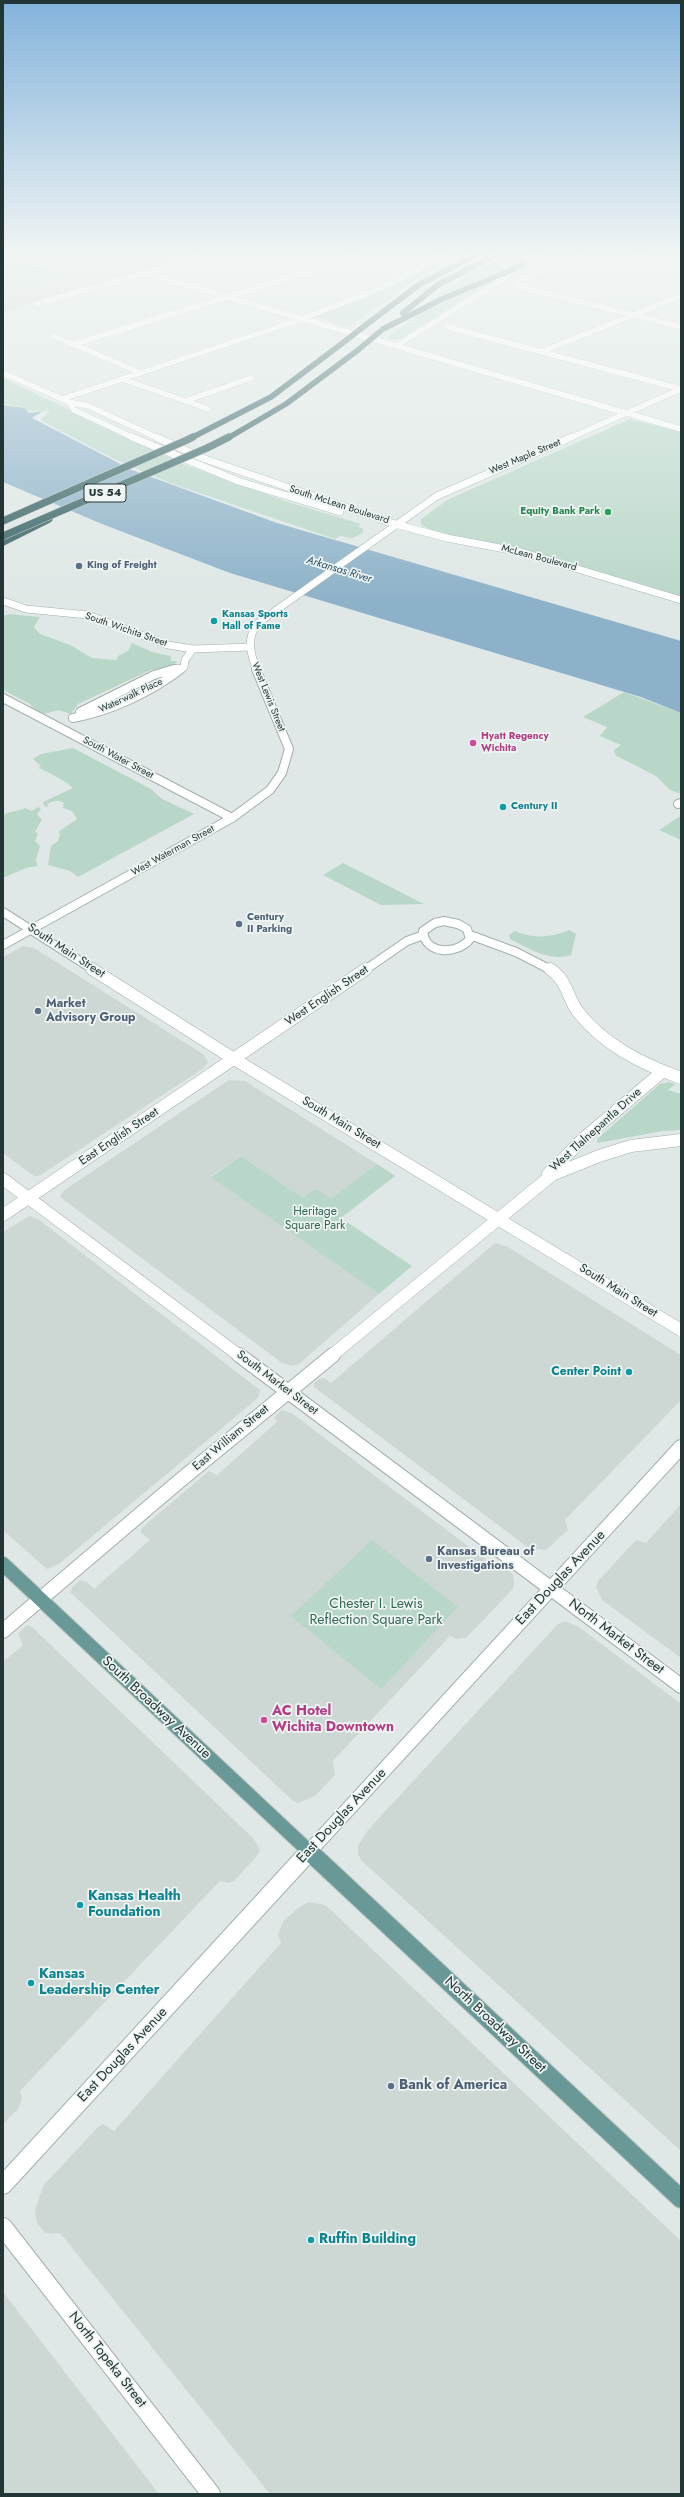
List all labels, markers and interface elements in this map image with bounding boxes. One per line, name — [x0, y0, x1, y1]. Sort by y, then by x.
street label: West Maple Street — [487, 437, 563, 477]
street label: South McLean Boulevard — [288, 483, 390, 527]
road number: US 54 — [84, 484, 126, 502]
place label: Equity Bank Park — [520, 506, 600, 518]
marker: Equity Bank Park — [603, 507, 613, 517]
street label: McLean Boulevard — [500, 542, 578, 574]
water label: Arkansas River — [305, 554, 373, 586]
place label: King of Freight — [87, 560, 157, 572]
marker: King of Freight — [74, 561, 84, 571]
place label: Kansas Sports Hall of Fame — [222, 609, 288, 632]
street label: South Wichita Street — [83, 610, 169, 650]
marker: Kansas Sports Hall of Fame — [209, 616, 219, 626]
street label: West Lewis Street — [249, 661, 287, 733]
street label: Waterwalk Place — [97, 676, 165, 716]
place label: Hyatt Regency Wichita — [481, 731, 549, 754]
street label: South Water Street — [81, 734, 155, 782]
marker: Hyatt Regency Wichita — [468, 738, 478, 748]
place label: Century II — [511, 801, 557, 813]
marker: Century II — [498, 802, 508, 812]
street label: West Waterman Street — [129, 823, 217, 879]
place label: Century II Parking — [247, 912, 292, 936]
marker: Century II Parking — [234, 919, 244, 929]
street label: South Main Street — [25, 921, 107, 981]
street label: West English Street — [283, 963, 371, 1029]
place label: Market Advisory Group — [46, 997, 135, 1025]
marker: Market Advisory Group — [33, 1006, 43, 1016]
street label: West Tlalnepantla Drive — [547, 1085, 645, 1175]
street label: South Main Street — [299, 1094, 383, 1152]
street label: East English Street — [77, 1105, 161, 1169]
park label: Heritage Square Park — [285, 1205, 345, 1233]
street label: South Main Street — [576, 1261, 660, 1321]
street label: South Market Street — [233, 1348, 321, 1418]
place label: Center Point — [551, 1365, 621, 1379]
marker: Center Point — [624, 1367, 634, 1377]
street label: East William Street — [190, 1402, 272, 1474]
street label: East Douglas Avenue — [513, 1527, 609, 1629]
place label: Kansas Bureau of Investigations — [437, 1545, 534, 1573]
marker: Kansas Bureau of Investigations — [424, 1554, 434, 1564]
street label: North Market Street — [565, 1596, 667, 1678]
park label: Chester I. Lewis Reflection Square Park — [309, 1597, 443, 1630]
street label: South Broadway Avenue — [98, 1653, 214, 1763]
place label: AC Hotel Wichita Downtown — [272, 1704, 394, 1736]
marker: AC Hotel Wichita Downtown — [259, 1715, 269, 1725]
street label: East Douglas Avenue — [294, 1765, 390, 1867]
place label: Kansas Health Foundation — [88, 1889, 181, 1922]
marker: Kansas Health Foundation — [75, 1900, 85, 1910]
place label: Kansas Leadership Center — [39, 1967, 160, 2000]
street label: North Broadway Street — [441, 1974, 549, 2076]
marker: Kansas Leadership Center — [26, 1978, 36, 1988]
street label: East Douglas Avenue — [75, 2004, 171, 2106]
place label: Bank of America — [399, 2078, 507, 2094]
marker: Bank of America — [386, 2081, 396, 2091]
place label: Ruffin Building — [319, 2232, 416, 2248]
marker: Ruffin Building — [306, 2235, 316, 2245]
street label: North Topeka Street — [64, 2309, 150, 2411]

